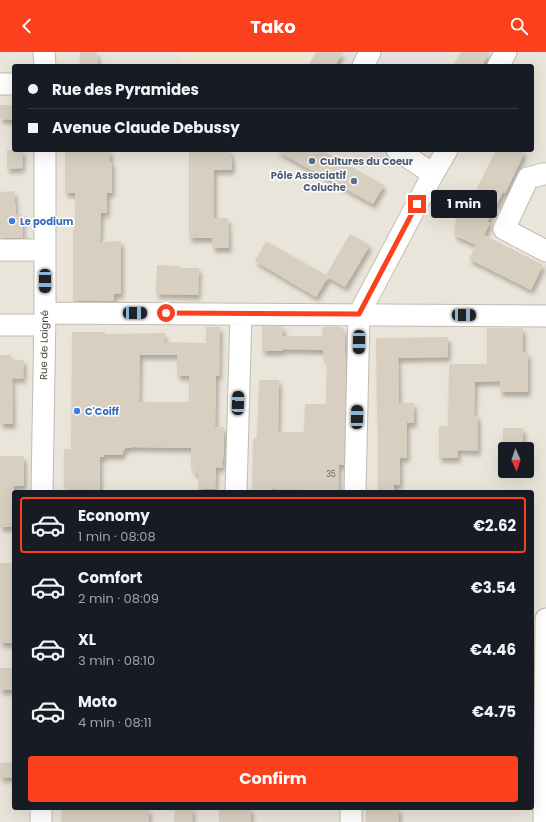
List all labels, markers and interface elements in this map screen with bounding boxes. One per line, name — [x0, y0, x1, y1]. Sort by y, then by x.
text: Tako — [250, 14, 296, 39]
icon: back — [16, 15, 38, 37]
icon: search — [508, 15, 530, 37]
text: Rue des Pyramides — [52, 79, 199, 100]
text: Avenue Claude Debussy — [52, 117, 240, 138]
place label: Cultures du Coeur — [320, 154, 414, 169]
marker: Cultures du Coeur — [307, 156, 317, 166]
place label: Pôle Associatif Coluche — [271, 168, 346, 195]
marker: Pôle Associatif Coluche — [349, 176, 359, 186]
callout: 1 min — [431, 190, 497, 218]
text: 1 min — [447, 194, 481, 213]
route end — [408, 195, 426, 213]
place label: Le podium — [20, 214, 74, 229]
marker: Le podium — [7, 216, 17, 226]
car — [39, 269, 51, 293]
route start — [157, 304, 175, 322]
car — [123, 307, 147, 319]
car — [452, 309, 476, 321]
street label: Rue de Laigné — [36, 310, 52, 380]
car — [353, 330, 365, 354]
car — [232, 391, 244, 415]
place label: C'Coiff — [85, 404, 119, 419]
car — [351, 405, 363, 429]
marker: C'Coiff — [72, 406, 82, 416]
north arrow — [498, 442, 534, 478]
map controls — [498, 442, 534, 478]
house number: 35 — [326, 469, 336, 480]
text: Economy — [78, 505, 150, 526]
icon: car — [30, 507, 66, 543]
text: €2.62 — [473, 515, 516, 536]
text: 1 min · 08:08 — [78, 527, 156, 546]
text: Comfort — [78, 567, 142, 588]
icon: car — [30, 569, 66, 605]
text: €3.54 — [471, 577, 516, 598]
text: 2 min · 08:09 — [78, 589, 159, 608]
text: XL — [78, 629, 96, 650]
icon: car — [30, 631, 66, 667]
text: €4.46 — [470, 639, 516, 660]
text: 3 min · 08:10 — [78, 651, 155, 670]
text: Moto — [78, 691, 117, 712]
icon: car — [30, 693, 66, 729]
text: €4.75 — [472, 701, 516, 722]
text: 4 min · 08:11 — [78, 713, 152, 732]
button: Confirm — [28, 756, 518, 802]

